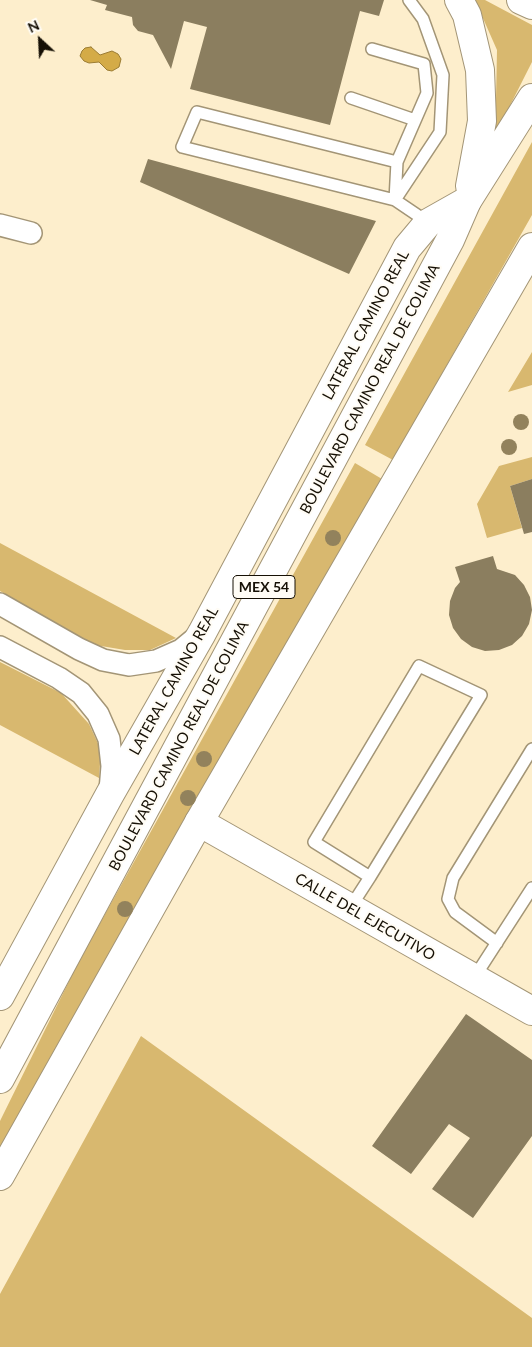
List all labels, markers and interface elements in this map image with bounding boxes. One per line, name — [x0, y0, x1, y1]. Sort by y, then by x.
north arrow — [15, 15, 65, 65]
text: N — [25, 16, 42, 36]
street label: LATERAL CAMINO REAL — [319, 247, 413, 403]
street label: BOULEVARD CAMINO REAL DE COLIMA — [296, 261, 444, 517]
road number: MEX 54 — [233, 576, 295, 598]
street label: LATERAL CAMINO REAL — [126, 604, 222, 758]
street label: BOULEVARD CAMINO REAL DE COLIMA — [105, 618, 253, 874]
street label: CALLE DEL EJECUTIVO — [292, 869, 438, 965]

